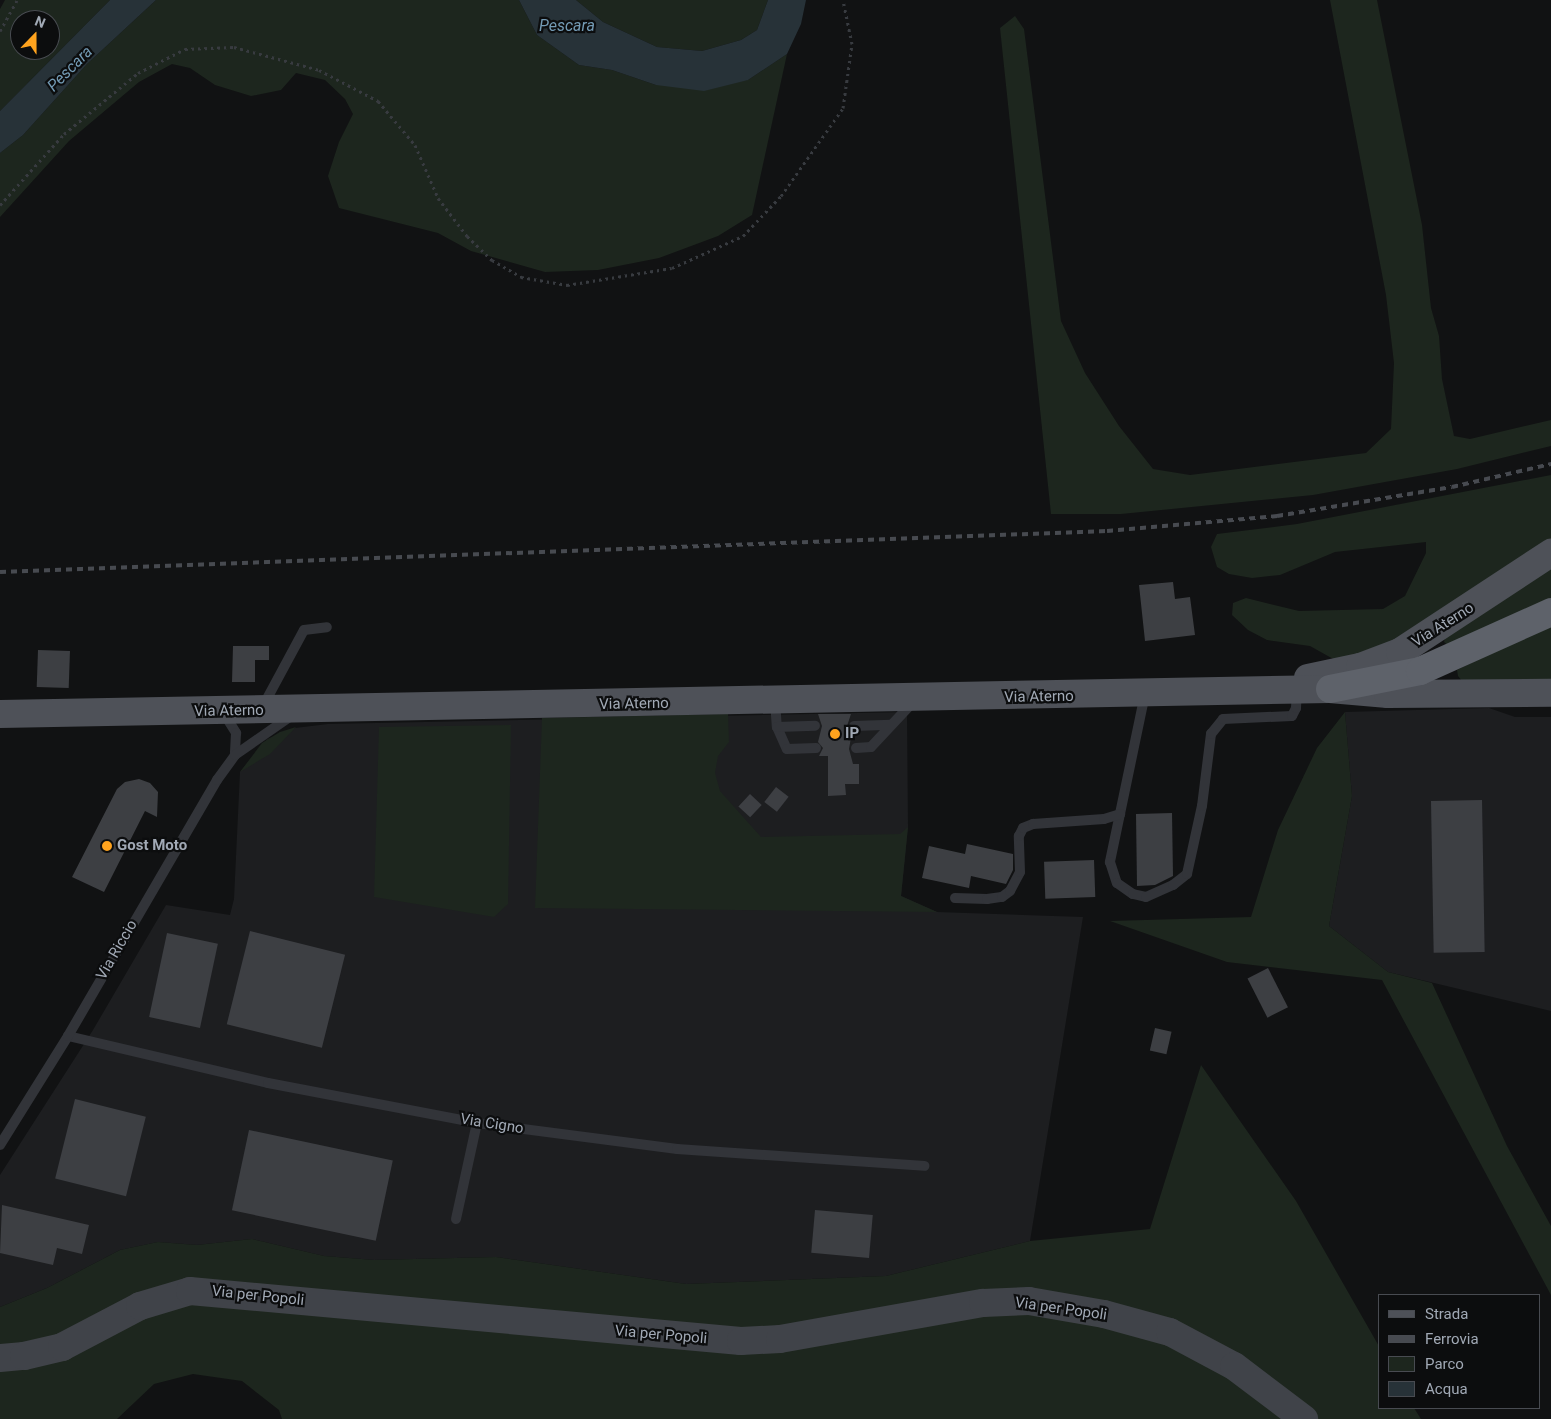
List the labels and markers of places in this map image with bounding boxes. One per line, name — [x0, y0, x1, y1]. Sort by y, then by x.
place label: IP — [845, 725, 859, 743]
marker: IP — [829, 728, 841, 740]
place label: Gost Moto — [117, 837, 187, 855]
marker: Gost Moto — [101, 840, 113, 852]

